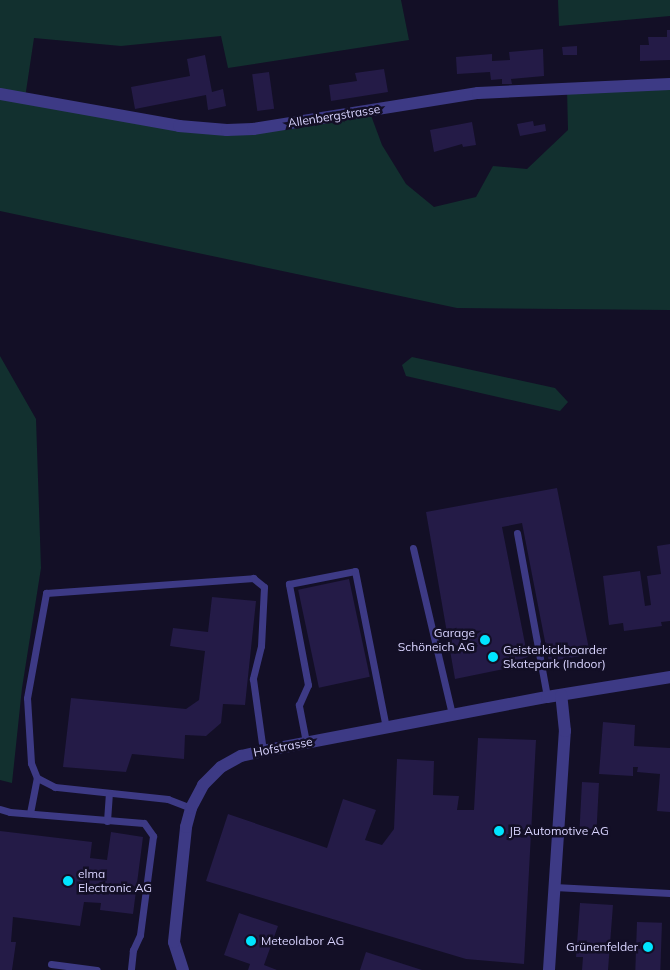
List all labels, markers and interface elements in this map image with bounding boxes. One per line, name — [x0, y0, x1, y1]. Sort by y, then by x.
street label: Allenbergstrasse — [287, 102, 381, 130]
place label: Garage Schöneich AG — [398, 626, 475, 654]
marker: Garage Schöneich AG — [479, 634, 491, 646]
place label: Geisterkickboarder Skatepark (Indoor) — [503, 643, 607, 671]
marker: Geisterkickboarder Skatepark (Indoor) — [487, 651, 499, 663]
street label: Hofstrasse — [252, 734, 314, 760]
place label: JB Automotive AG — [509, 824, 609, 838]
marker: JB Automotive AG — [493, 825, 505, 837]
place label: elma Electronic AG — [78, 867, 152, 895]
marker: elma Electronic AG — [62, 875, 74, 887]
place label: Meteolabor AG — [261, 934, 344, 948]
marker: Meteolabor AG — [245, 935, 257, 947]
place label: Grünenfelder — [566, 940, 638, 954]
marker: Grünenfelder — [642, 941, 654, 953]

